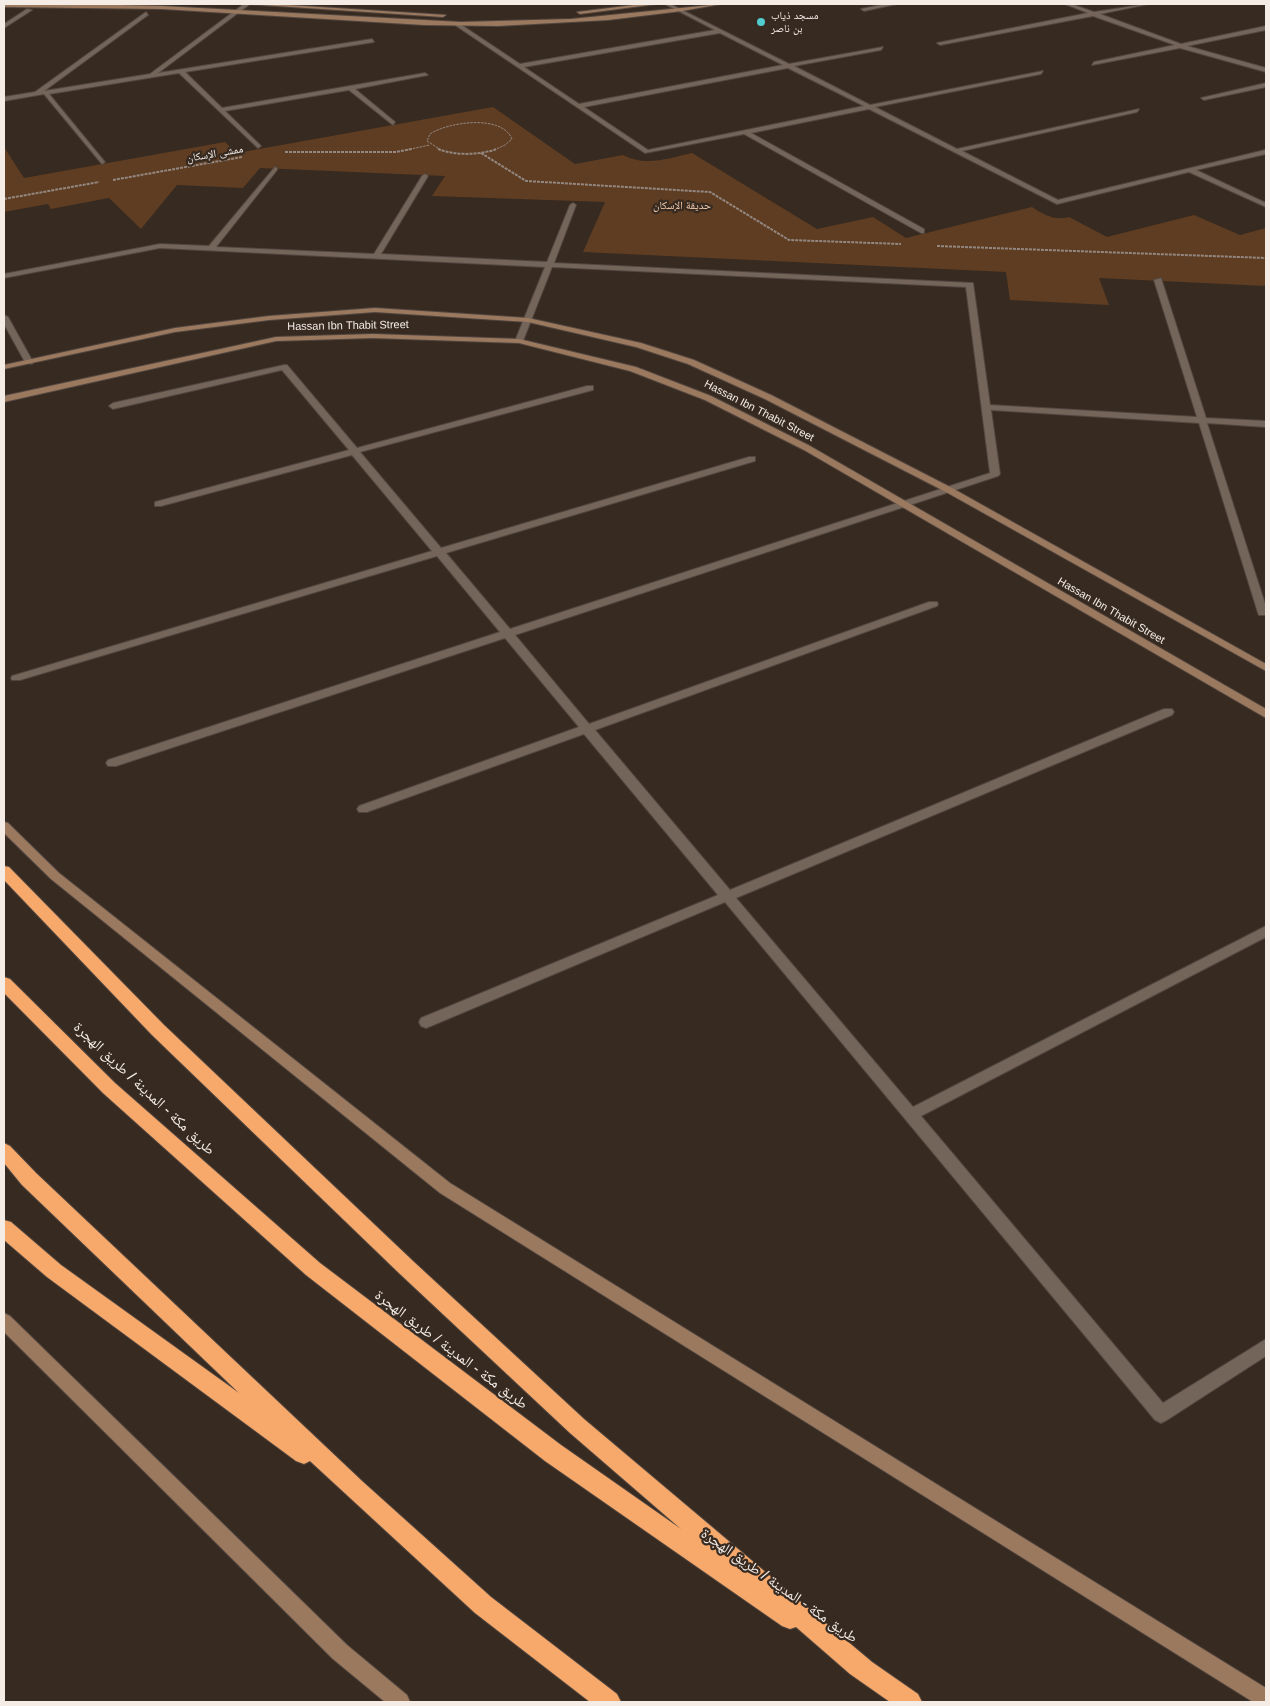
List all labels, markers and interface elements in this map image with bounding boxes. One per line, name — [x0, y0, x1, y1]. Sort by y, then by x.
place label: مسجد ذياب بن ناصر — [771, 9, 819, 35]
marker: مسجد ذياب بن ناصر — [755, 16, 767, 28]
street label: ممشى الإسكان — [186, 143, 244, 165]
park label: حديقة الإسكان — [653, 199, 711, 213]
street label: Hassan Ibn Thabit Street — [287, 318, 409, 334]
street label: Hassan Ibn Thabit Street — [702, 377, 816, 445]
street label: Hassan Ibn Thabit Street — [1055, 575, 1167, 647]
street label: طريق مكة - المدينة / طريق الهجرة — [69, 1019, 219, 1159]
street label: طريق مكة - المدينة / طريق الهجرة — [371, 1287, 531, 1413]
street label: طريق مكة - المدينة / طريق الهجرة — [697, 1525, 861, 1647]

